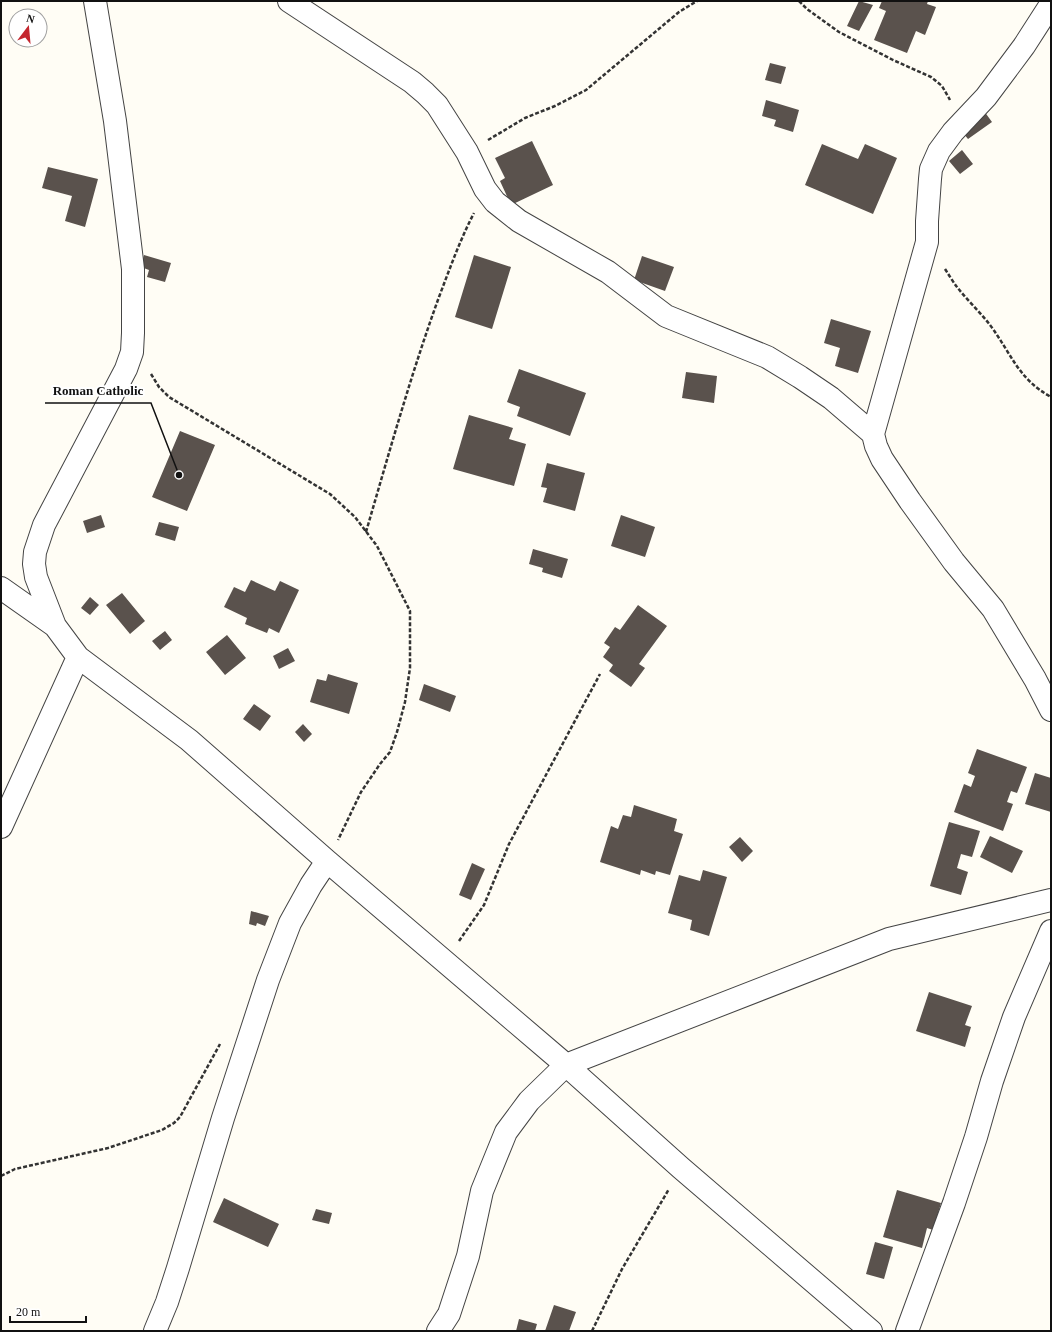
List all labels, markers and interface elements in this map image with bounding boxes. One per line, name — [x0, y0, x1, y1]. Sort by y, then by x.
north arrow — [8, 8, 48, 48]
text: N — [25, 12, 36, 25]
callout: Roman Catholic — [45, 378, 151, 403]
text: Roman Catholic — [53, 383, 144, 398]
scale bar — [10, 1298, 86, 1324]
text: 20 m — [16, 1305, 41, 1319]

